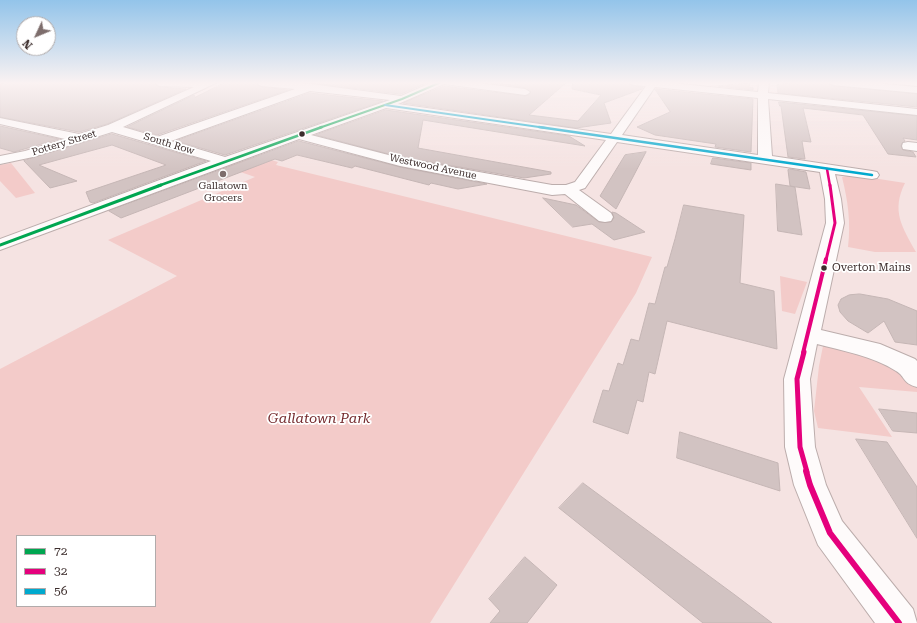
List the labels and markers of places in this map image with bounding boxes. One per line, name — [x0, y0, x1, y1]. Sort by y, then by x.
unlabelled marker — [297, 129, 307, 139]
marker: Gallatown Grocers — [218, 169, 228, 179]
place label: Gallatown Grocers — [198, 180, 248, 204]
place label: Overton Mains — [832, 261, 910, 275]
marker: Overton Mains — [819, 263, 829, 273]

